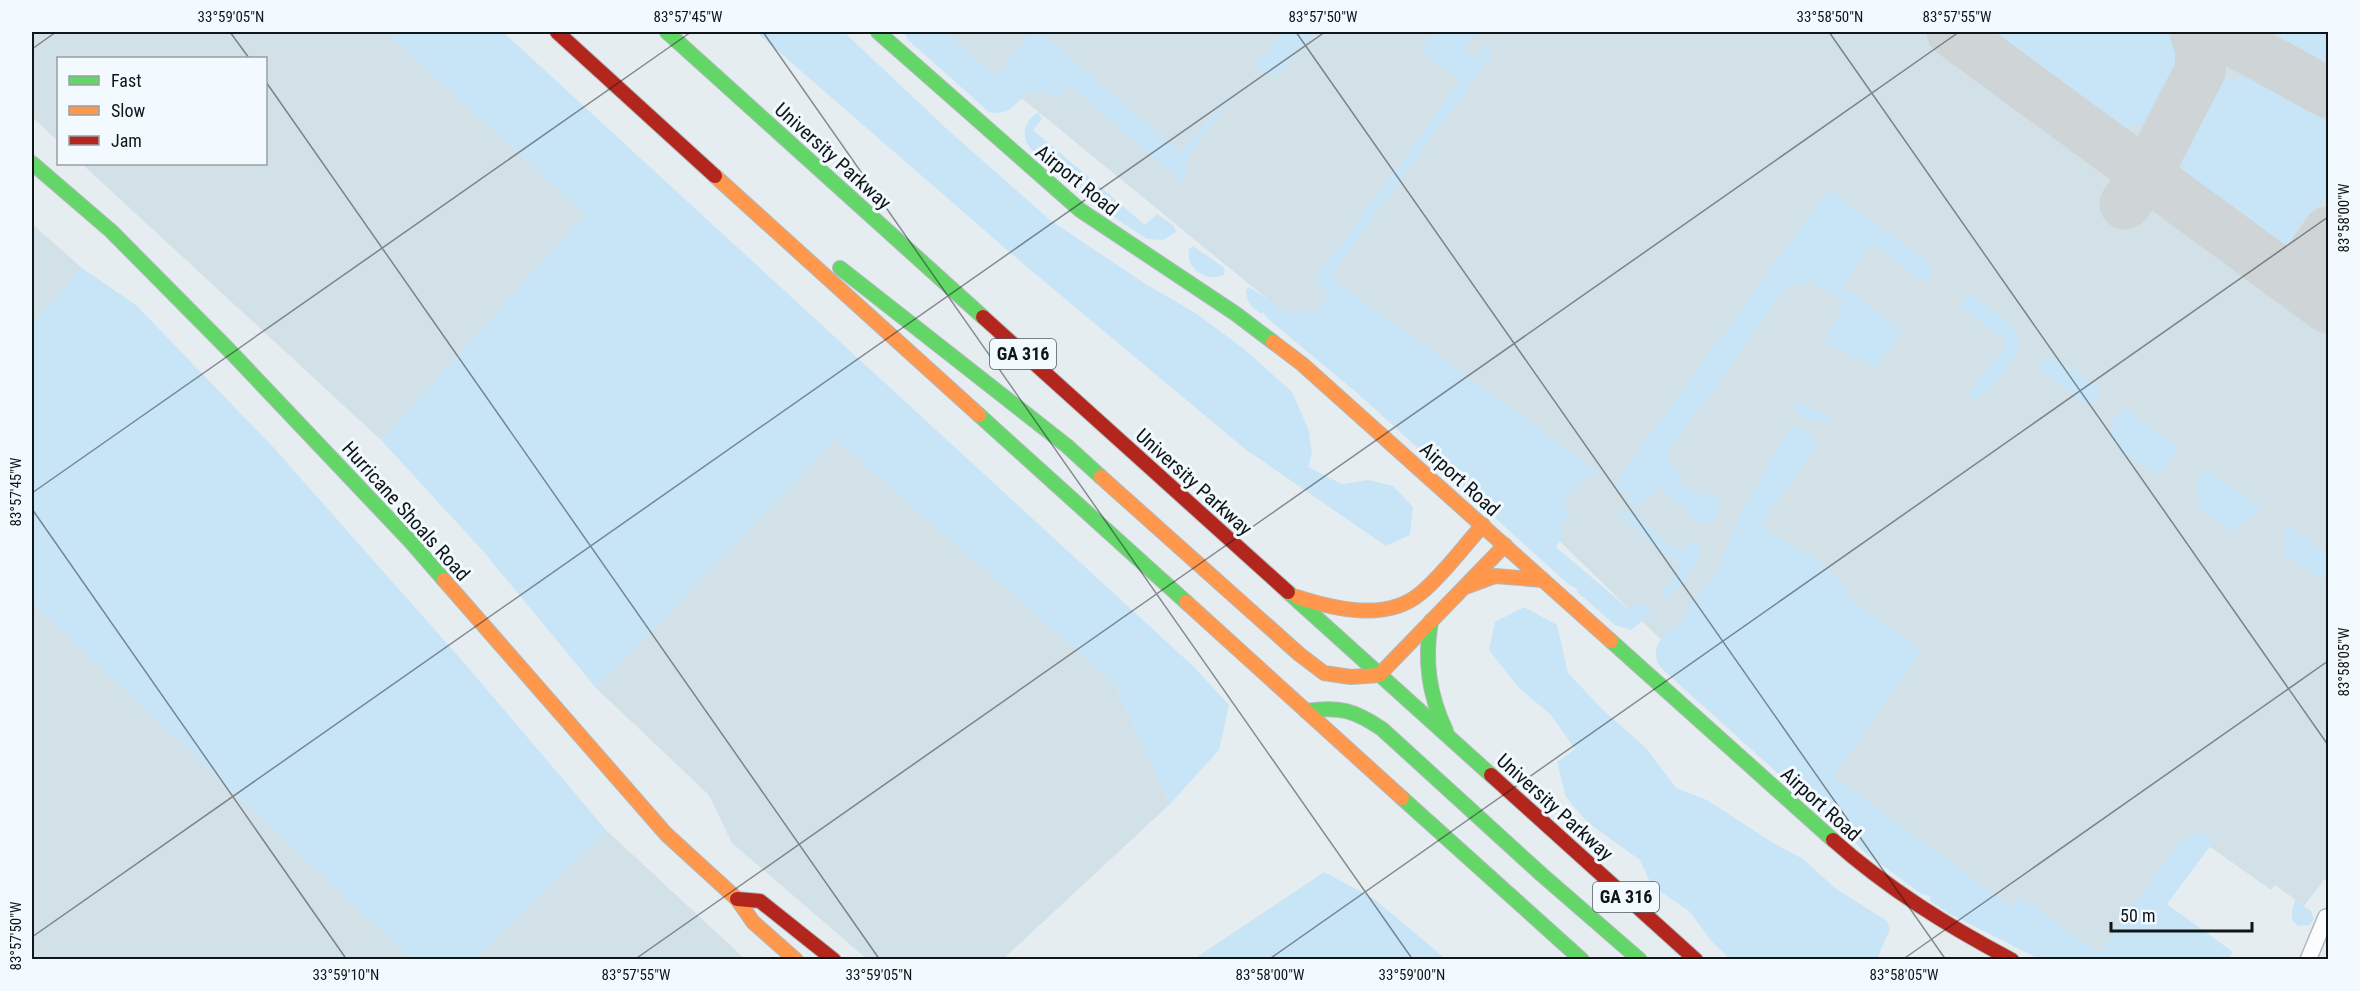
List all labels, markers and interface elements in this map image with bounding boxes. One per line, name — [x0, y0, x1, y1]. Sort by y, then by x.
text: 33°59'05"N — [198, 8, 264, 26]
text: 83°57'45"W — [654, 8, 723, 26]
text: 83°57'50"W — [1289, 8, 1358, 26]
text: 33°58'50"N — [1797, 8, 1863, 26]
text: 83°57'55"W — [1923, 8, 1992, 26]
legend — [57, 57, 267, 165]
text: Fast — [111, 70, 142, 91]
street label: University Parkway — [770, 97, 896, 215]
text: Slow — [111, 100, 146, 121]
text: Jam — [111, 130, 142, 151]
street label: Airport Road — [1031, 139, 1123, 221]
text: 83°58'00"W — [2335, 183, 2353, 252]
road number: GA 316 — [990, 339, 1056, 369]
street label: University Parkway — [1131, 423, 1257, 541]
street label: Hurricane Shoals Road — [337, 436, 475, 586]
street label: Airport Road — [1415, 437, 1505, 521]
text: 83°57'45"W — [7, 457, 25, 526]
text: 83°58'05"W — [2335, 627, 2353, 696]
street label: University Parkway — [1492, 748, 1618, 866]
street label: Airport Road — [1776, 762, 1866, 846]
road number: GA 316 — [1593, 882, 1659, 912]
scale bar — [2111, 895, 2252, 933]
text: 83°57'50"W — [7, 901, 25, 970]
text: 50 m — [2120, 905, 2155, 926]
text: 33°59'10"N — [313, 966, 379, 984]
text: 83°57'55"W — [602, 966, 671, 984]
text: 33°59'05"N — [846, 966, 912, 984]
text: 83°58'00"W — [1236, 966, 1305, 984]
text: 33°59'00"N — [1379, 966, 1445, 984]
text: 83°58'05"W — [1870, 966, 1939, 984]

